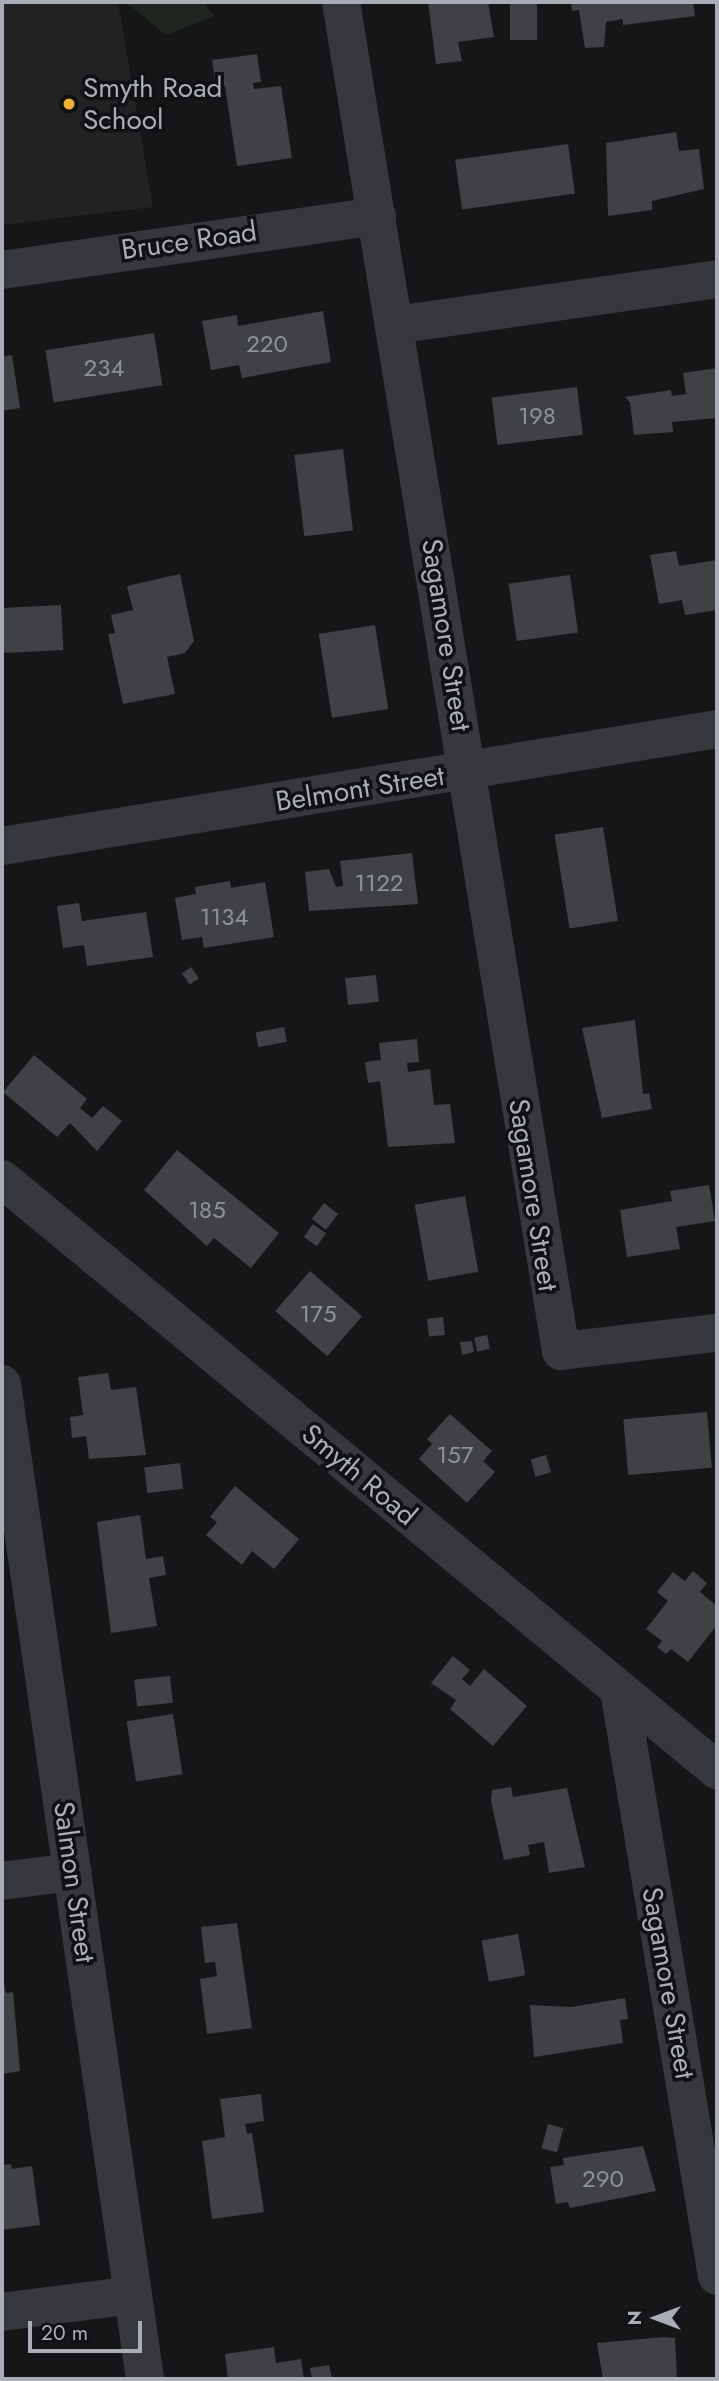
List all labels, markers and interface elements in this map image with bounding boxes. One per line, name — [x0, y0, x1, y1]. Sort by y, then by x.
place label: Smyth Road School — [83, 71, 223, 137]
marker: Smyth Road School — [61, 96, 77, 112]
street label: Bruce Road — [119, 215, 259, 267]
house number: 220 — [246, 330, 288, 358]
house number: 234 — [84, 354, 124, 382]
house number: 198 — [518, 402, 556, 430]
street label: Sagamore Street — [414, 536, 478, 734]
street label: Belmont Street — [273, 759, 447, 819]
house number: 1122 — [355, 869, 403, 897]
house number: 1134 — [200, 903, 248, 931]
street label: Sagamore Street — [501, 1096, 565, 1294]
house number: 185 — [188, 1196, 226, 1224]
house number: 175 — [300, 1300, 336, 1328]
street label: Smyth Road — [295, 1417, 423, 1533]
house number: 157 — [437, 1441, 473, 1469]
street label: Salmon Street — [46, 1799, 102, 1965]
street label: Sagamore Street — [635, 1884, 701, 2082]
house number: 290 — [582, 2165, 624, 2193]
north arrow — [621, 2283, 691, 2353]
scale bar — [32, 2308, 145, 2352]
text: N — [621, 2310, 648, 2326]
text: 20 m — [41, 2318, 88, 2348]

